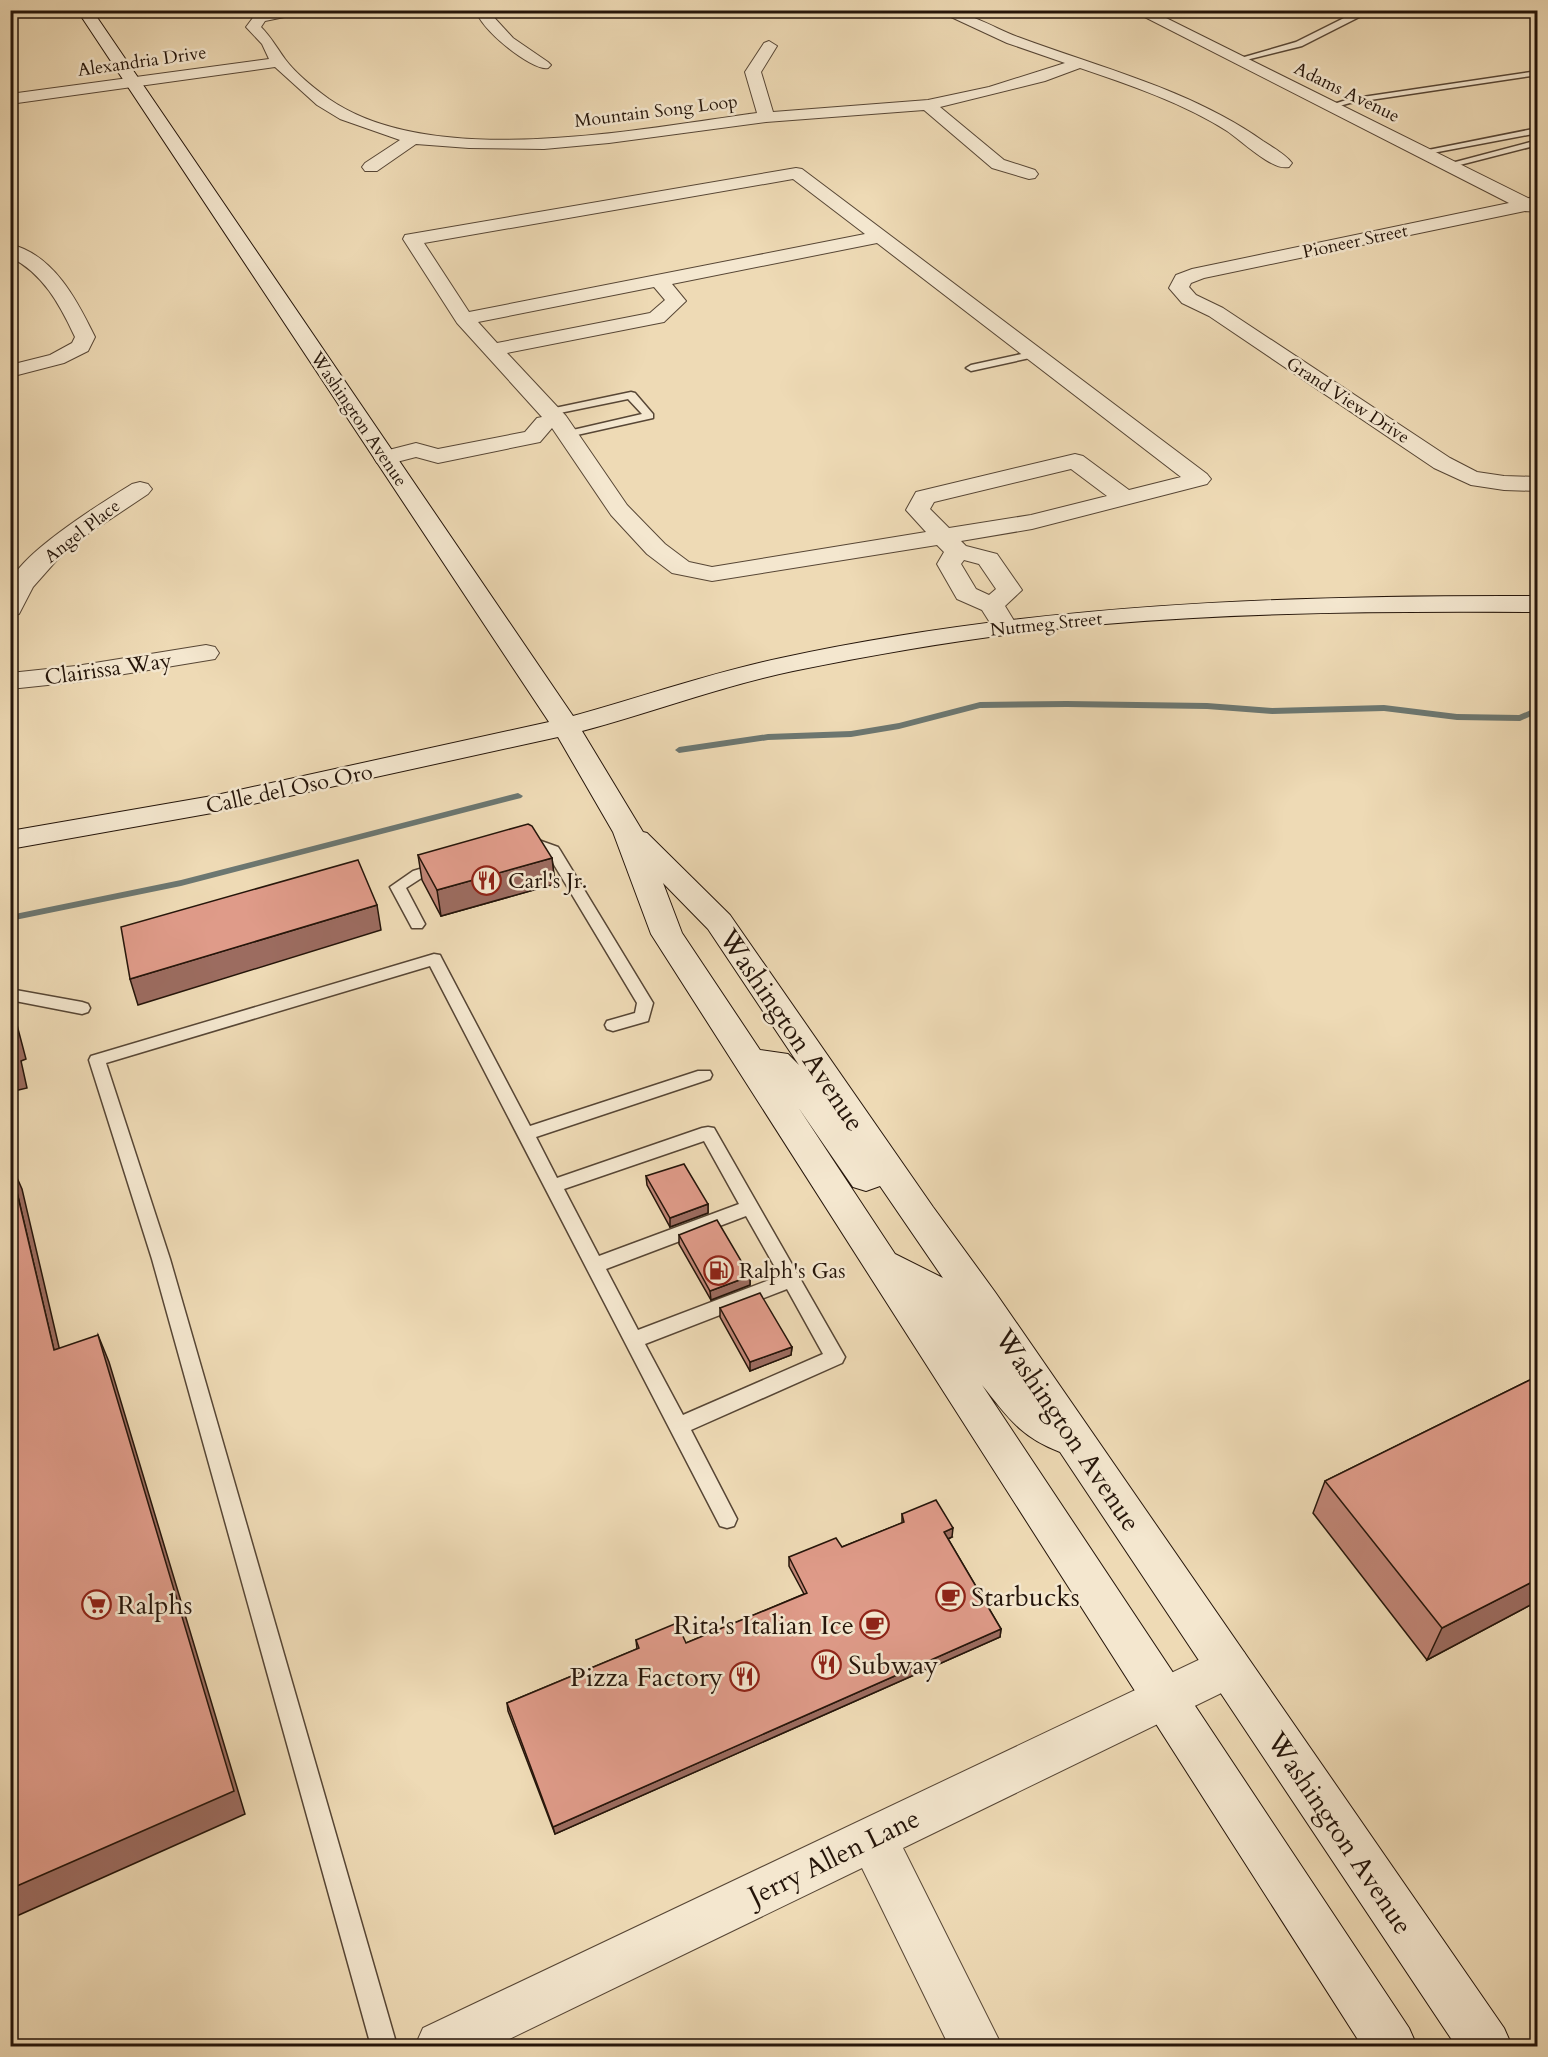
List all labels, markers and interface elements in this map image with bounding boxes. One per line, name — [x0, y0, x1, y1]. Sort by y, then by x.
street label: Alexandria Drive — [76, 40, 208, 83]
street label: Adams Avenue — [1290, 56, 1404, 129]
street label: Mountain Song Loop — [573, 89, 739, 134]
street label: Pioneer Street — [1300, 218, 1410, 265]
street label: Washington Avenue — [304, 346, 413, 492]
street label: Grand View Drive — [1281, 351, 1414, 450]
street label: Angel Place — [39, 494, 126, 569]
street label: Nutmeg Street — [989, 606, 1104, 643]
street label: Clairissa Way — [43, 645, 174, 693]
street label: Calle del Oso Oro — [203, 757, 375, 821]
restaurant icon: Carl's Jr. — [471, 864, 503, 896]
place label: Carl's Jr. — [508, 866, 587, 896]
street label: Washington Avenue — [710, 921, 873, 1139]
fuel station icon: Ralph's Gas — [702, 1254, 734, 1286]
place label: Ralph's Gas — [739, 1256, 846, 1286]
street label: Washington Avenue — [986, 1321, 1149, 1539]
place label: Starbucks — [971, 1579, 1080, 1616]
cafe icon: Starbucks — [934, 1581, 966, 1613]
place label: Ralphs — [117, 1587, 192, 1624]
supermarket icon: Ralphs — [80, 1589, 112, 1621]
place label: Rita's Italian Ice — [673, 1607, 854, 1644]
cafe icon: Rita's Italian Ice — [859, 1609, 891, 1641]
place label: Subway — [848, 1647, 938, 1684]
restaurant icon: Subway — [811, 1649, 843, 1681]
place label: Pizza Factory — [570, 1659, 723, 1696]
restaurant icon: Pizza Factory — [728, 1661, 760, 1693]
street label: Washington Avenue — [1258, 1724, 1421, 1942]
street label: Jerry Allen Lane — [739, 1800, 926, 1917]

